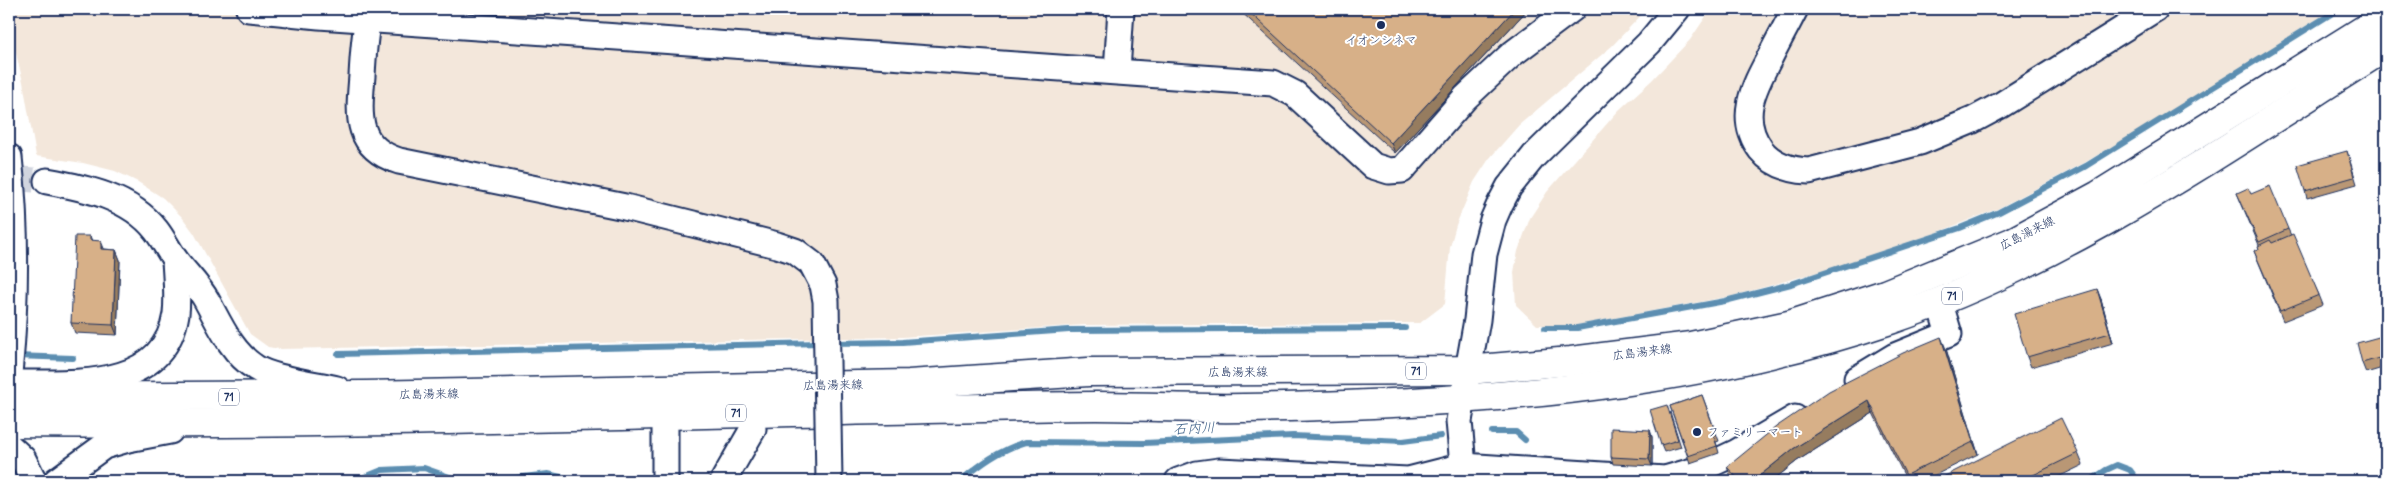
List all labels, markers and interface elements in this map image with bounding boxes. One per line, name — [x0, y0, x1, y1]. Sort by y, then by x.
marker: イオンシネマ — [1375, 19, 1387, 31]
place label: イオンシネマ — [1345, 32, 1417, 47]
street label: 広島湯来線 — [1997, 212, 2057, 253]
road number: 71 — [1942, 288, 1962, 304]
street label: 広島湯来線 — [1611, 340, 1673, 363]
road number: 71 — [1406, 362, 1426, 380]
street label: 広島湯来線 — [1208, 364, 1268, 379]
street label: 広島湯来線 — [803, 376, 863, 393]
street label: 広島湯来線 — [399, 385, 459, 402]
road number: 71 — [219, 388, 239, 406]
road number: 71 — [726, 404, 746, 422]
water label: 石内川 — [1173, 418, 1215, 438]
place label: ファミリーマート — [1707, 424, 1803, 439]
marker: ファミリーマート — [1691, 426, 1703, 438]

